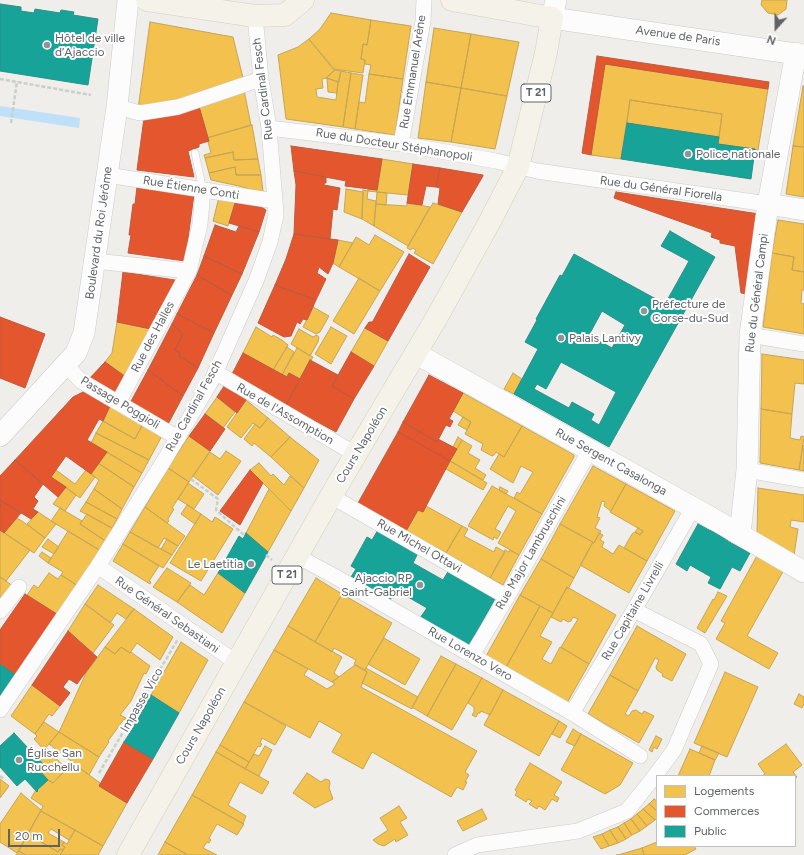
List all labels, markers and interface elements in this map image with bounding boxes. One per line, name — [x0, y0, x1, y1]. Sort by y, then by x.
north arrow — [756, 8, 796, 48]
street label: Rue Emmanuel Arène — [397, 14, 429, 130]
street label: Avenue de Paris — [635, 23, 721, 49]
place label: Hôtel de ville d’Ajaccio — [55, 31, 125, 59]
text: N — [765, 32, 778, 47]
street label: Rue Cardinal Fesch — [250, 37, 276, 141]
marker: Hôtel de ville d’Ajaccio — [42, 40, 52, 50]
road number: T 21 — [521, 84, 551, 102]
street label: Rue du Docteur Stéphanopoli — [315, 126, 473, 164]
place label: Police nationale — [696, 147, 780, 161]
marker: Police nationale — [683, 149, 693, 159]
street label: Boulevard du Roi Jérôme — [83, 166, 115, 300]
street label: Rue Étienne Conti — [142, 173, 240, 203]
street label: Rue du Général Fiorella — [599, 173, 723, 205]
street label: Rue du Général Campi — [743, 233, 771, 353]
place label: Préfecture de Corse-du-Sud — [652, 297, 729, 325]
street label: Rue des Halles — [128, 299, 178, 375]
marker: Préfecture de Corse-du-Sud — [639, 306, 649, 316]
place label: Palais Lantivy — [569, 331, 641, 345]
marker: Palais Lantivy — [556, 333, 566, 343]
street label: Rue Cardinal Fesch — [163, 358, 225, 454]
street label: Passage Poggioli — [78, 374, 162, 432]
street label: Rue de l'Assomption — [234, 380, 336, 448]
street label: Cours Napoléon — [333, 404, 391, 486]
street label: Rue Sergent Casalonga — [553, 425, 669, 499]
street label: Rue Major Lambruschini — [493, 494, 569, 612]
street label: Rue Michel Ottavi — [374, 516, 464, 576]
place label: Le Laetitia — [188, 557, 243, 571]
marker: Le Laetitia — [246, 559, 256, 569]
street label: Rue Capitaine Livrelli — [599, 559, 667, 663]
road number: T 21 — [272, 566, 302, 584]
place label: Ajaccio RP Saint-Gabriel — [341, 571, 412, 599]
street label: Rue Général Sebastiani — [112, 574, 222, 656]
marker: Ajaccio RP Saint-Gabriel — [415, 580, 425, 590]
street label: Rue Lorenzo Vero — [425, 624, 515, 684]
street label: Impasse Vico — [118, 665, 166, 735]
street label: Cours Napoléon — [173, 685, 229, 767]
place label: Église San Rucchellu — [27, 746, 82, 774]
marker: Église San Rucchellu — [14, 755, 24, 765]
legend — [656, 775, 796, 847]
text: Logements — [694, 784, 754, 798]
text: Commerces — [694, 804, 759, 818]
scale bar — [10, 821, 62, 847]
text: Public — [694, 824, 727, 838]
text: 20 m — [15, 829, 43, 843]

